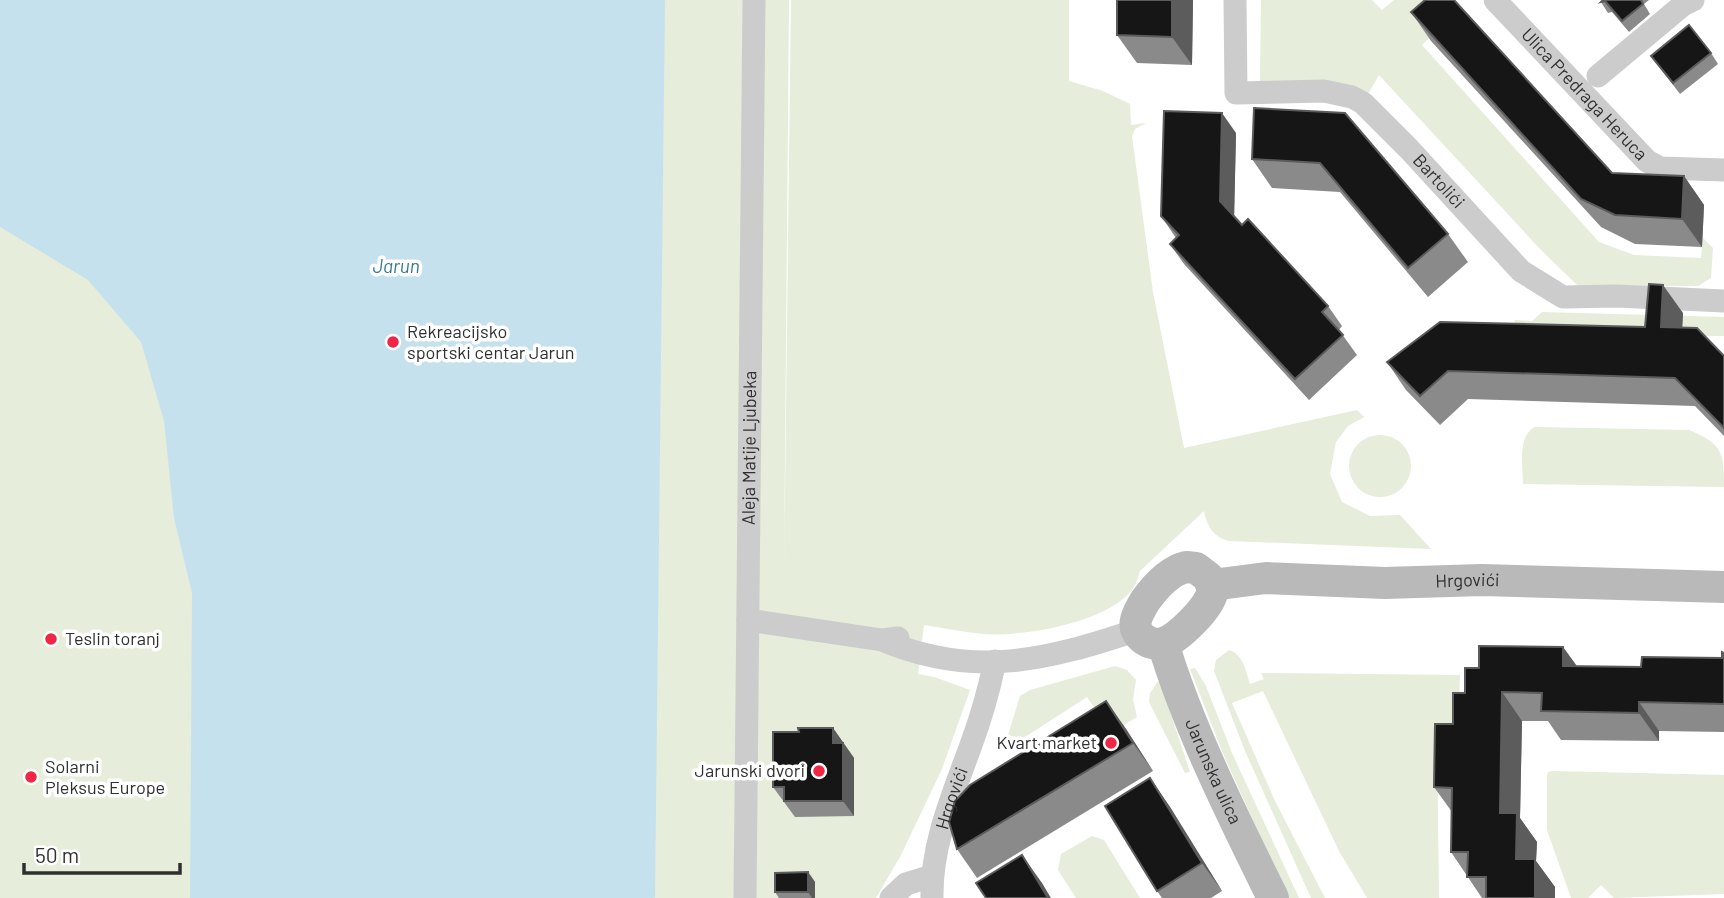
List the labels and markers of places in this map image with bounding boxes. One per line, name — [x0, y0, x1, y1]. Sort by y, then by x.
place label: Rekreacijsko sportski centar Jarun — [407, 320, 575, 363]
marker: Rekreacijsko sportski centar Jarun — [385, 334, 401, 350]
place label: Teslin toranj — [65, 627, 160, 649]
marker: Teslin toranj — [43, 631, 59, 647]
place label: Kvart market — [997, 731, 1097, 753]
marker: Kvart market — [1103, 735, 1119, 751]
place label: Solarni Pleksus Europe — [45, 755, 165, 798]
place label: Jarunski dvori — [695, 759, 805, 781]
marker: Jarunski dvori — [811, 763, 827, 779]
marker: Solarni Pleksus Europe — [23, 769, 39, 785]

